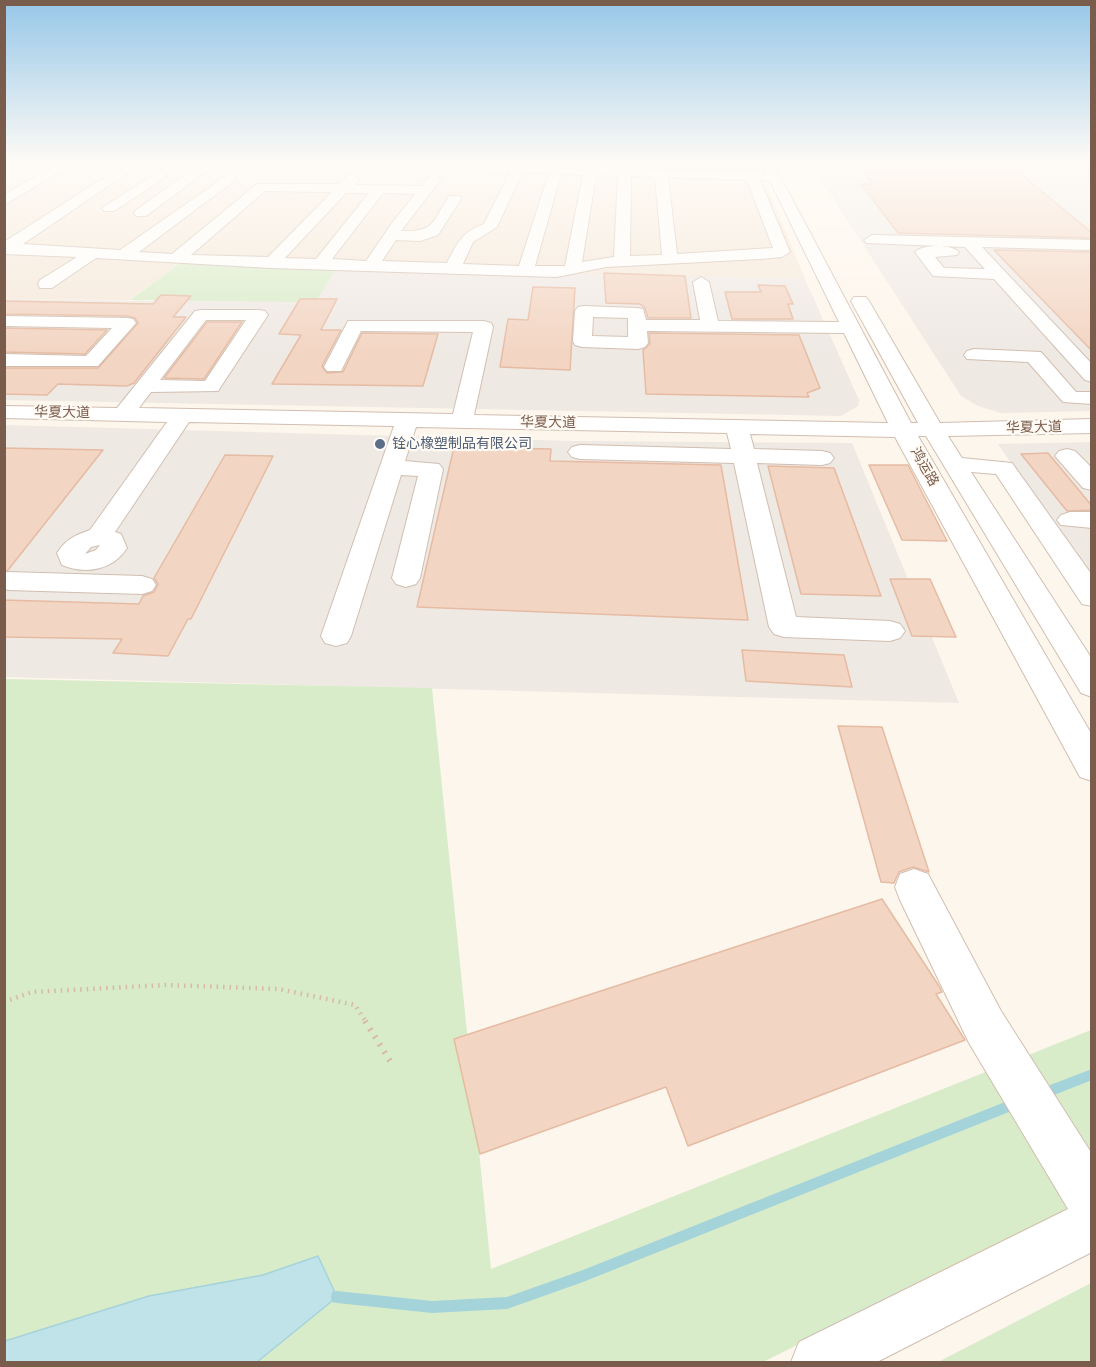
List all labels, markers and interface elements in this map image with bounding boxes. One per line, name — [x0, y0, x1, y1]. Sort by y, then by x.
street label: 华夏大道 — [34, 404, 90, 422]
street label: 华夏大道 — [520, 414, 576, 432]
street label: 华夏大道 — [1006, 419, 1062, 437]
place label: 铨心橡塑制品有限公司 — [392, 436, 532, 452]
marker: 铨心橡塑制品有限公司 — [373, 437, 387, 451]
street label: 鸿运路 — [906, 445, 942, 489]

